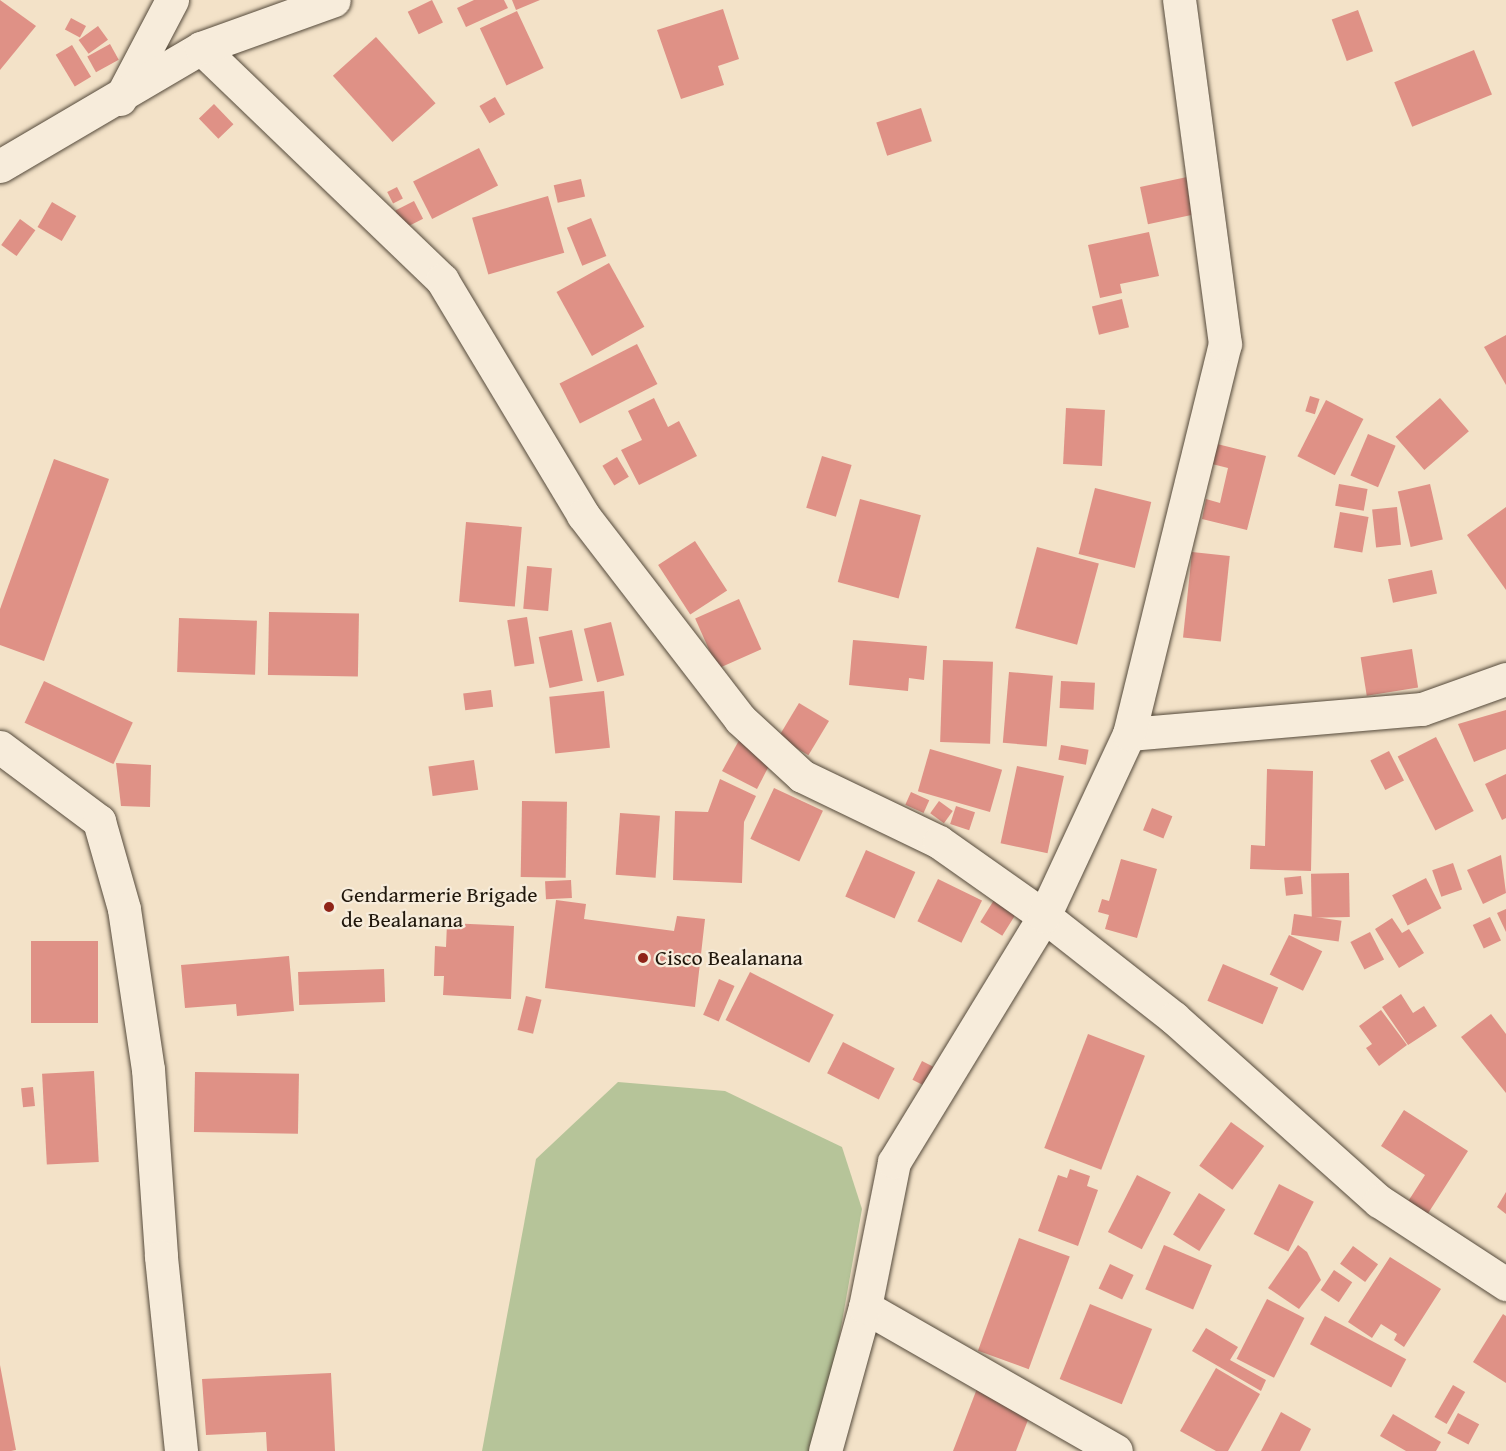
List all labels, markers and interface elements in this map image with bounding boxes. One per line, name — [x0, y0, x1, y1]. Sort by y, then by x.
place label: Gendarmerie Brigade de Bealanana — [341, 881, 538, 932]
marker: Gendarmerie Brigade de Bealanana — [322, 900, 336, 914]
place label: Cisco Bealanana — [655, 945, 803, 971]
marker: Cisco Bealanana — [636, 951, 650, 965]

